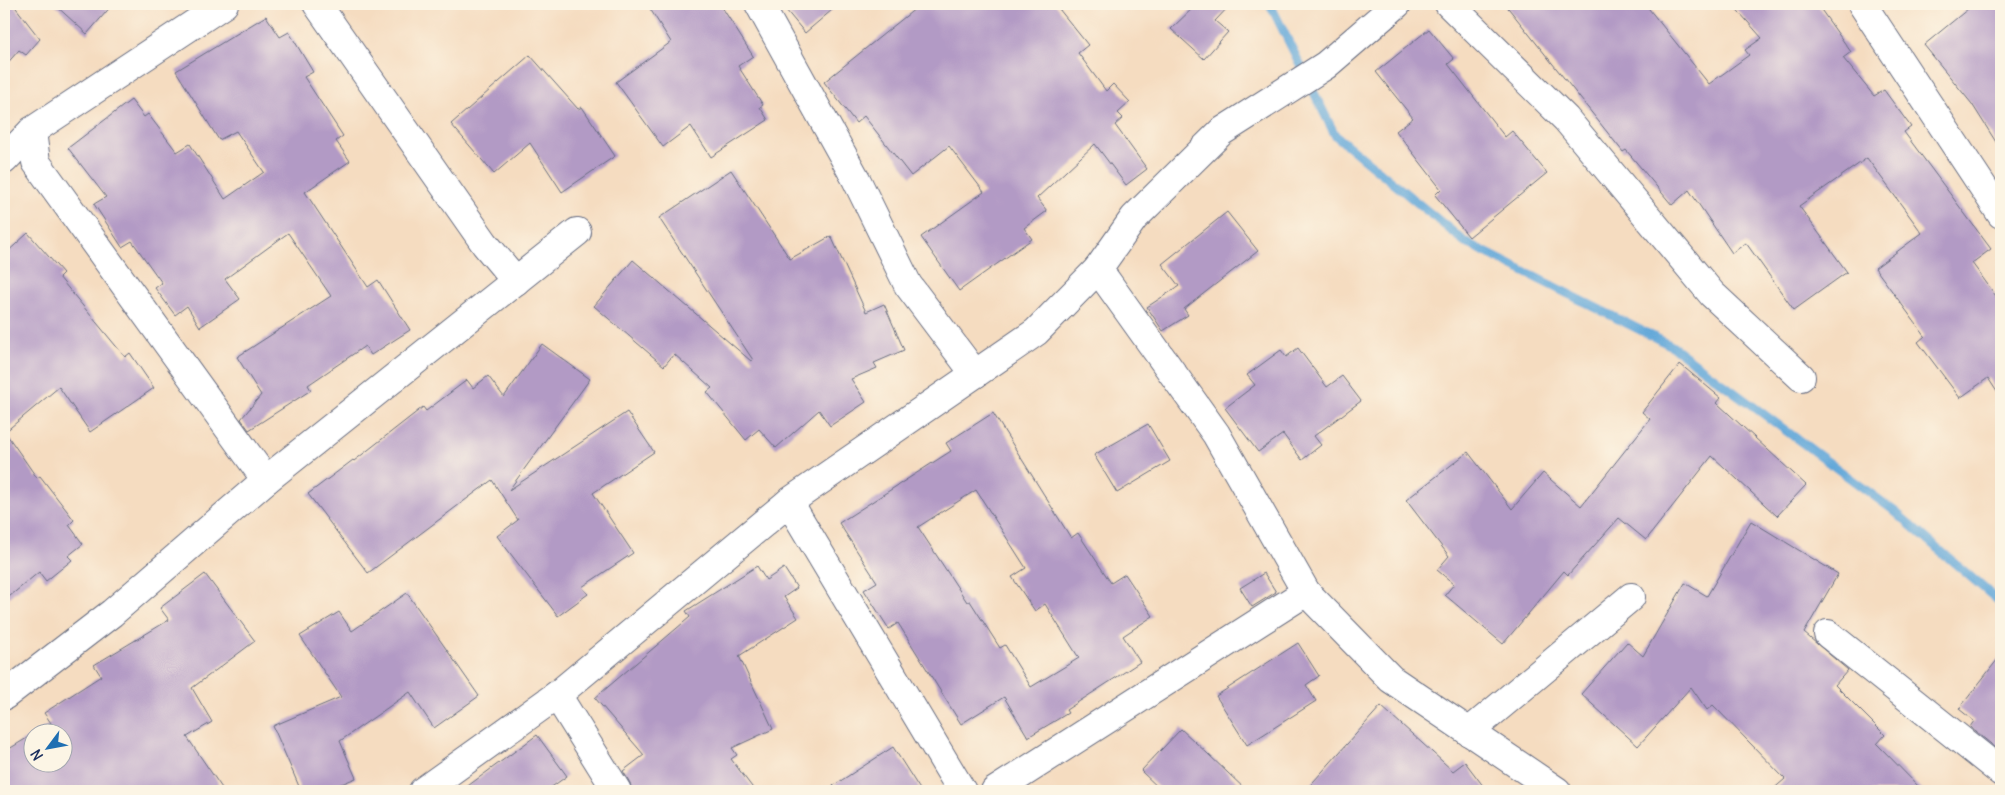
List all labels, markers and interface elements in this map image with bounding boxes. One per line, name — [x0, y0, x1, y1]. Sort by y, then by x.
north arrow — [22, 722, 72, 772]
text: N — [27, 746, 47, 764]

